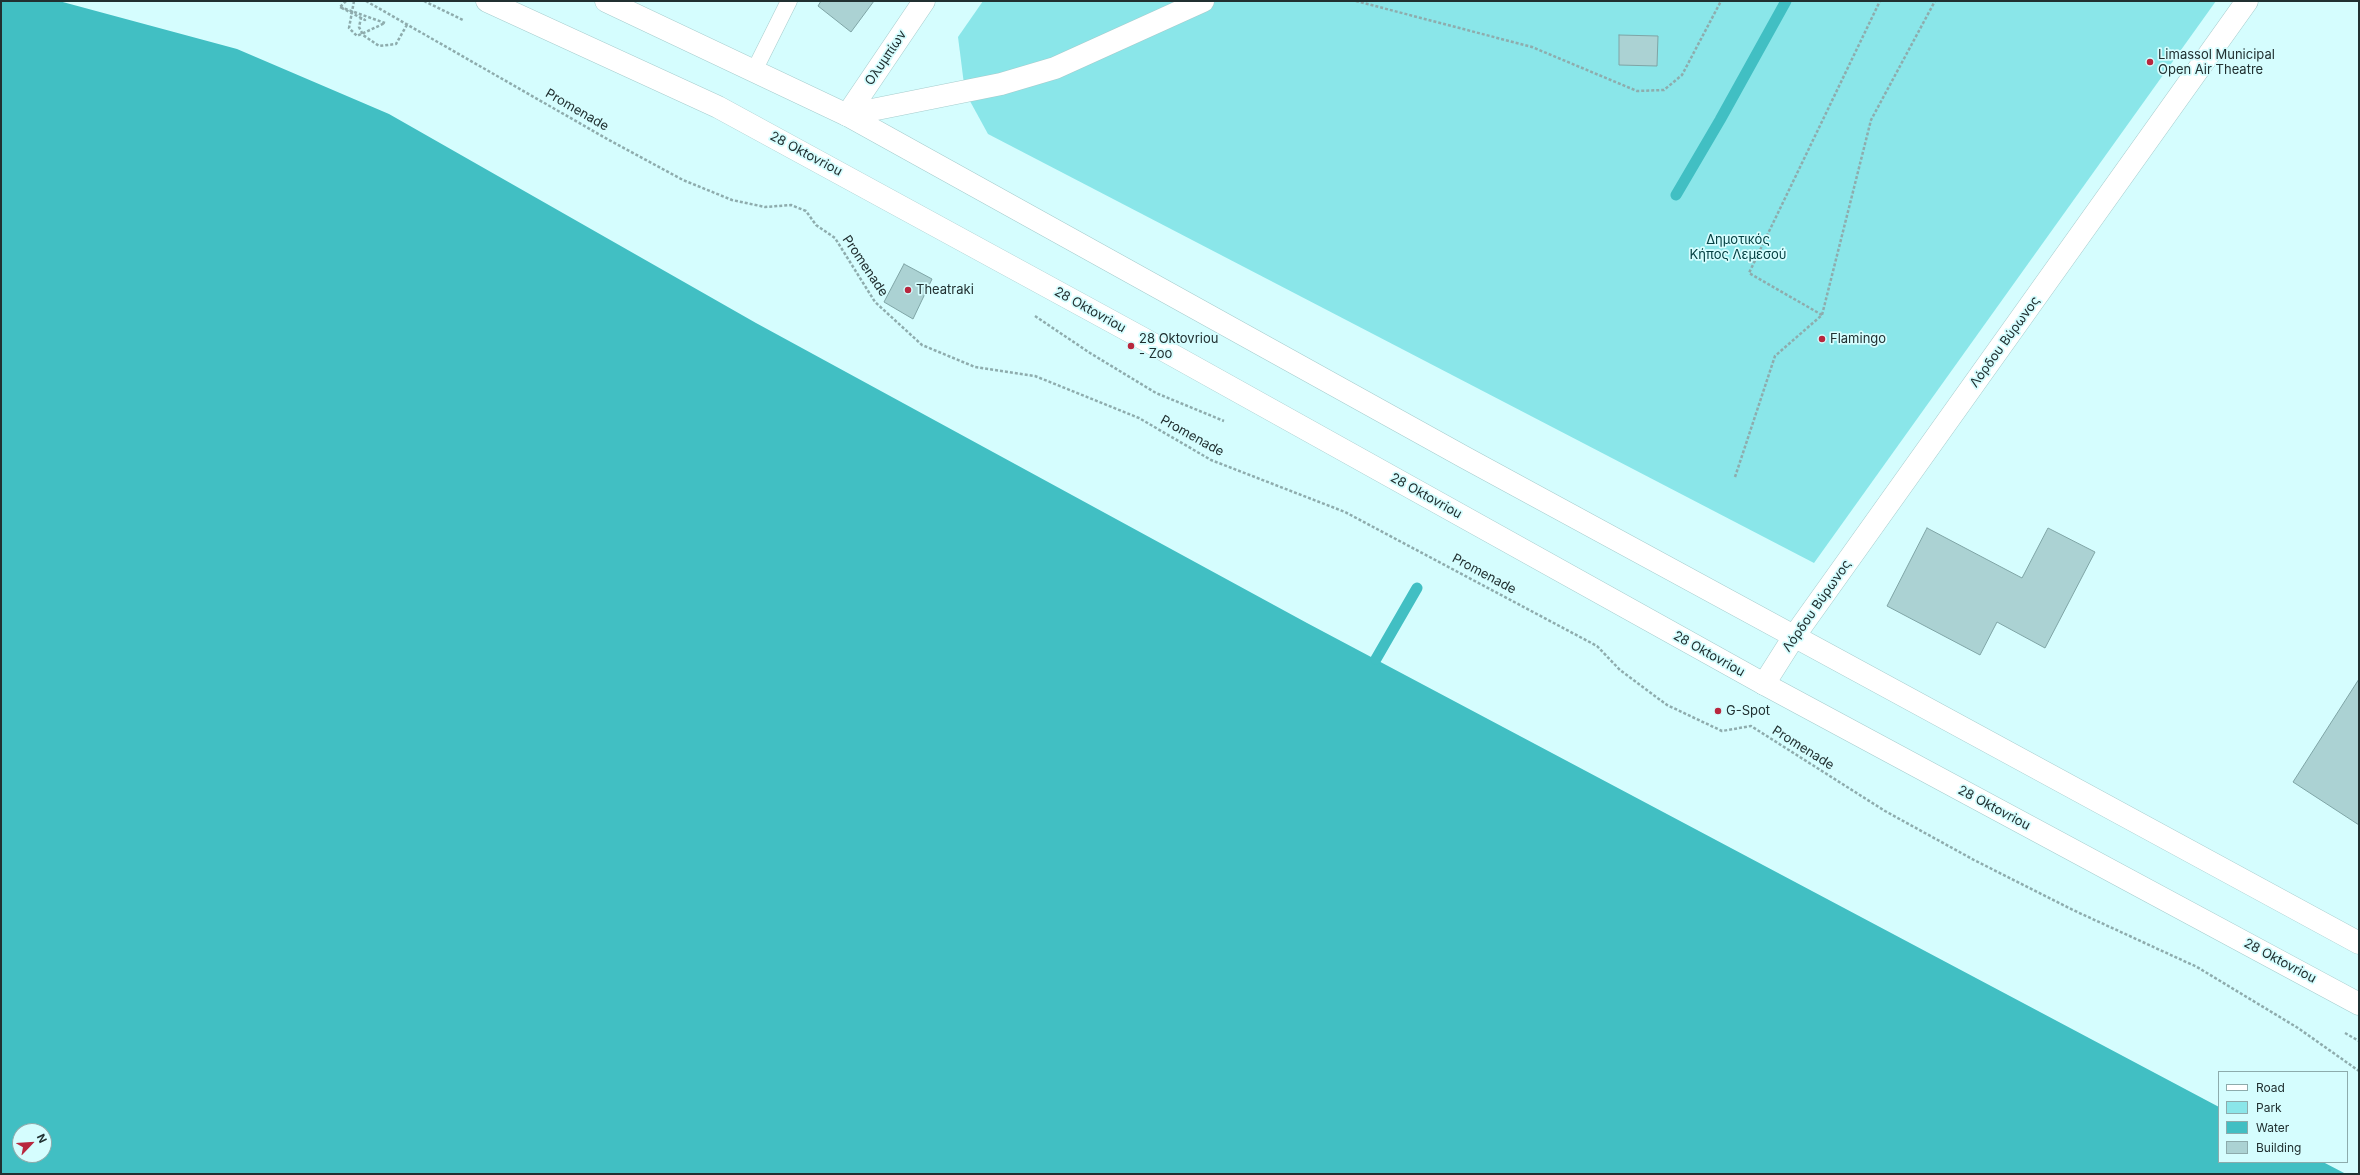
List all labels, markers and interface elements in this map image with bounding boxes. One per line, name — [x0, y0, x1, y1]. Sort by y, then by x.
street label: Ολυμπίων — [862, 27, 910, 89]
place label: Limassol Municipal Open Air Theatre — [2158, 47, 2275, 78]
marker: Limassol Municipal Open Air Theatre — [2145, 57, 2155, 67]
street label: Promenade — [543, 86, 611, 134]
street label: 28 Oktovriou — [767, 128, 845, 180]
park label: Δημοτικός Κήπος Λεμεσού — [1690, 232, 1786, 263]
street label: Promenade — [839, 233, 891, 299]
place label: Theatraki — [916, 282, 974, 298]
street label: 28 Oktovriou — [1051, 284, 1129, 336]
marker: Theatraki — [903, 285, 913, 295]
street label: Λόρδου Βύρωνος — [1967, 293, 2043, 391]
place label: 28 Oktovriou - Zoo — [1139, 331, 1218, 362]
place label: Flamingo — [1830, 331, 1886, 347]
marker: Flamingo — [1817, 334, 1827, 344]
marker: 28 Oktovriou - Zoo — [1126, 341, 1136, 351]
street label: Promenade — [1157, 412, 1227, 460]
street label: 28 Oktovriou — [1387, 470, 1465, 522]
street label: Promenade — [1449, 551, 1519, 597]
street label: Λόρδου Βύρωνος — [1779, 557, 1855, 655]
street label: 28 Oktovriou — [1670, 628, 1748, 680]
place label: G-Spot — [1726, 703, 1770, 719]
marker: G-Spot — [1713, 706, 1723, 716]
street label: Promenade — [1769, 723, 1837, 773]
street label: 28 Oktovriou — [1955, 782, 2033, 834]
street label: 28 Oktovriou — [2241, 935, 2319, 987]
legend — [2218, 1071, 2348, 1163]
text: Road — [2256, 1080, 2285, 1095]
text: Park — [2256, 1100, 2282, 1115]
text: Water — [2256, 1120, 2289, 1135]
north arrow — [12, 1123, 52, 1163]
text: N — [34, 1132, 50, 1145]
text: Building — [2256, 1140, 2301, 1155]

